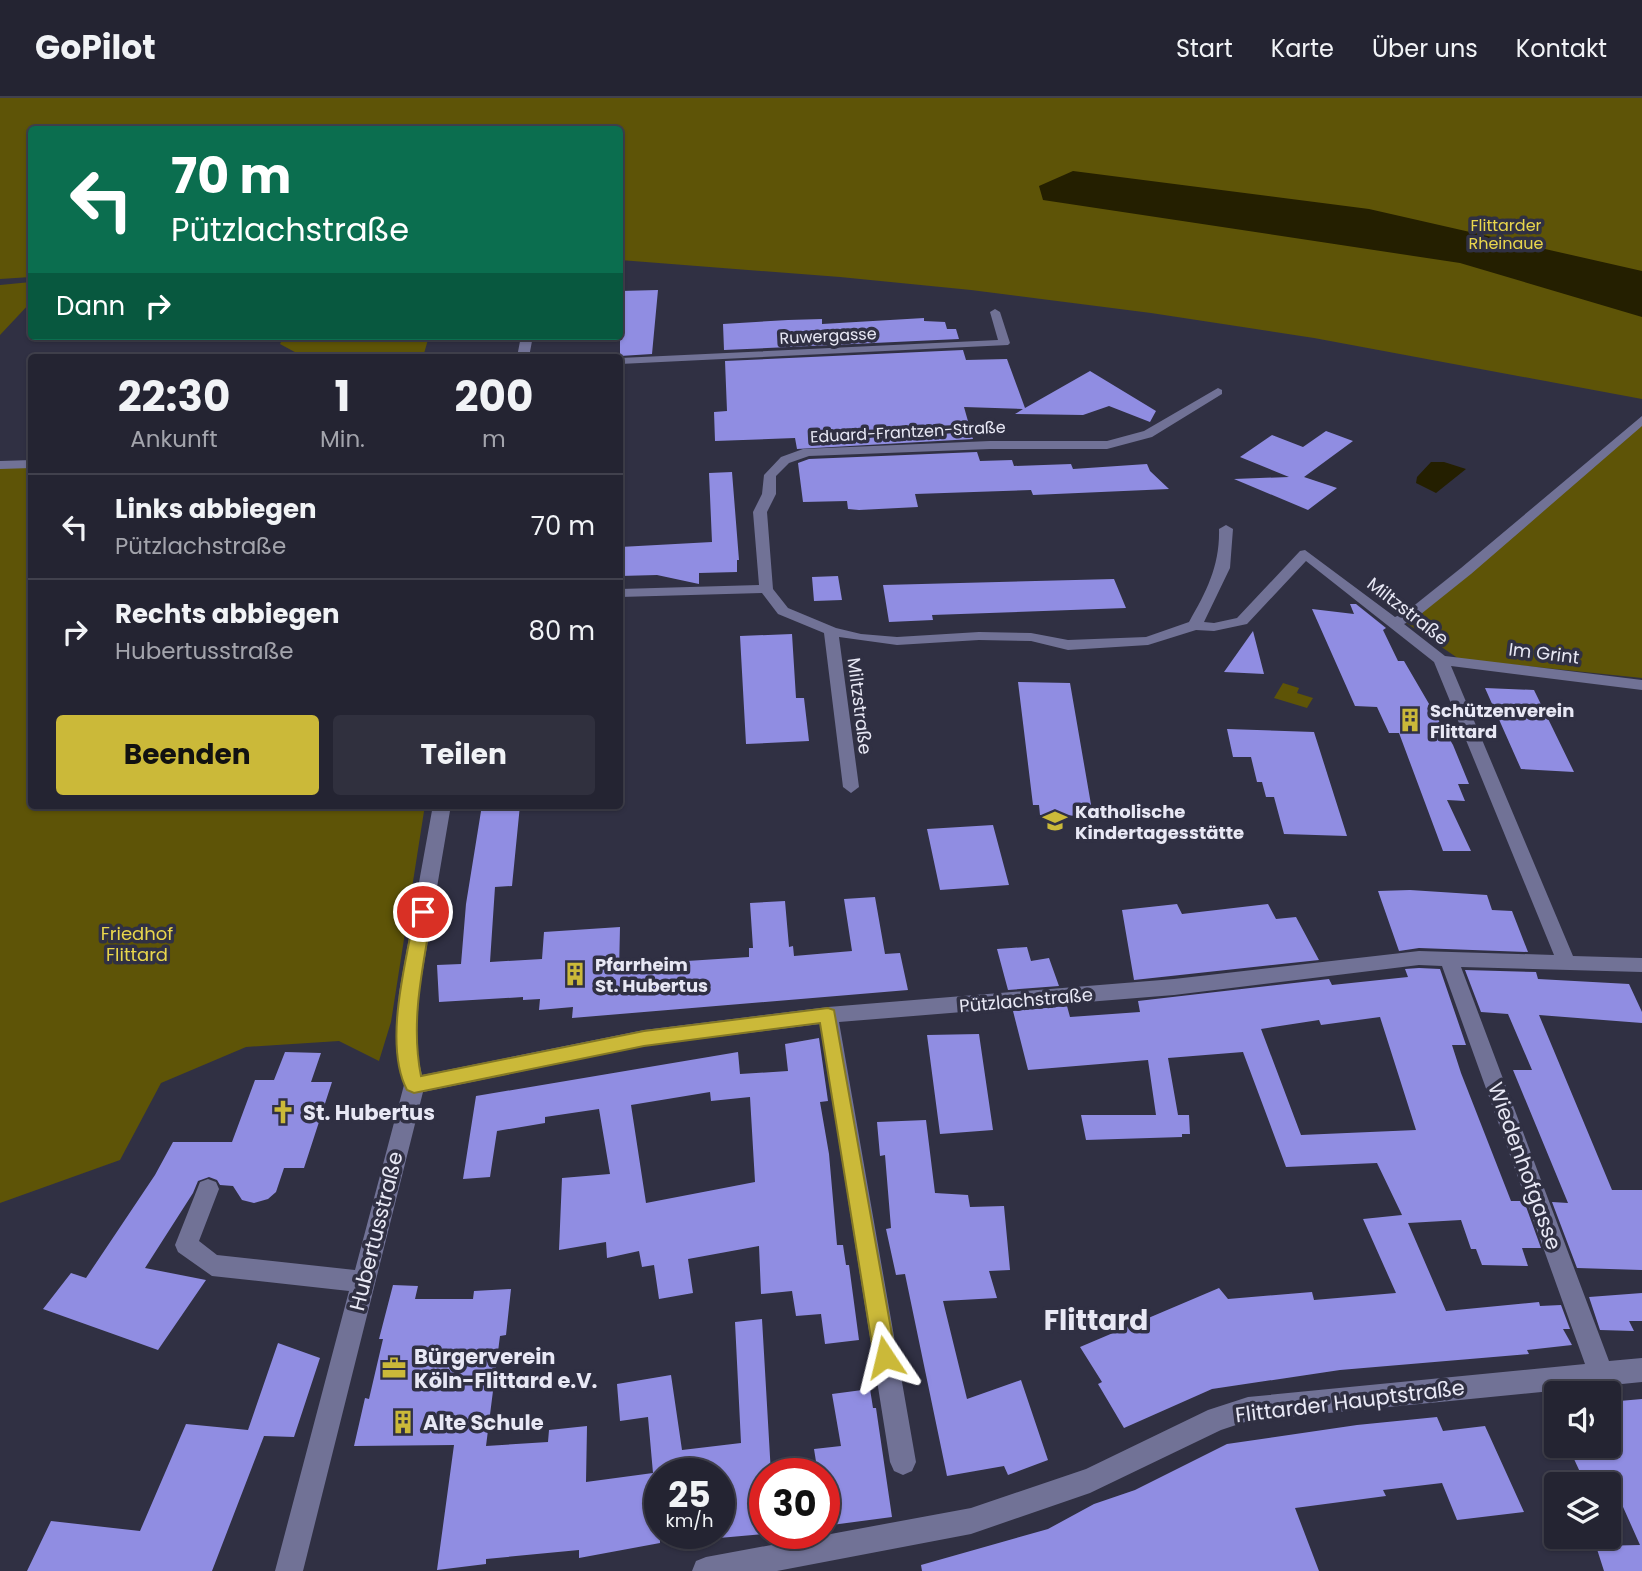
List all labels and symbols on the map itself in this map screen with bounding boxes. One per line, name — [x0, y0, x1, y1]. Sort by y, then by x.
park label: Flittarder Rheinaue — [1468, 214, 1544, 255]
street label: Ruwergasse — [779, 322, 877, 350]
street label: Eduard-Frantzen-Straße — [810, 415, 1006, 449]
street label: Miltzstraße — [1362, 571, 1454, 651]
street label: Im Grint — [1507, 636, 1581, 670]
street label: Miltzstraße — [842, 656, 878, 756]
place label: Schützenverein Flittard — [1430, 698, 1574, 744]
building icon: Schützenverein Flittard — [1396, 706, 1424, 734]
place label: Katholische Kindertagesstätte — [1075, 799, 1244, 845]
school or university icon: Katholische Kindertagesstätte — [1041, 807, 1069, 835]
pin — [393, 882, 453, 942]
park label: Friedhof Flittard — [101, 921, 173, 967]
place label: Pfarrheim St. Hubertus — [595, 952, 708, 998]
building icon: Pfarrheim St. Hubertus — [561, 960, 589, 988]
street label: Pützlachstraße — [958, 982, 1094, 1018]
street label: Wiedenhofgasse — [1481, 1078, 1569, 1254]
church icon: St. Hubertus — [269, 1098, 297, 1126]
place label: St. Hubertus — [303, 1098, 435, 1127]
street label: Hubertusstraße — [342, 1148, 410, 1314]
district label: Flittard — [1044, 1301, 1148, 1340]
position arrow — [848, 1320, 922, 1394]
place label: Bürgerverein Köln-Flittard e.V. — [414, 1342, 598, 1395]
office icon: Bürgerverein Köln-Flittard e.V. — [380, 1354, 408, 1382]
street label: Flittarder Hauptstraße — [1234, 1373, 1466, 1429]
building icon: Alte Schule — [389, 1408, 417, 1436]
place label: Alte Schule — [423, 1408, 544, 1437]
speed limit sign: 30 — [749, 1458, 840, 1549]

